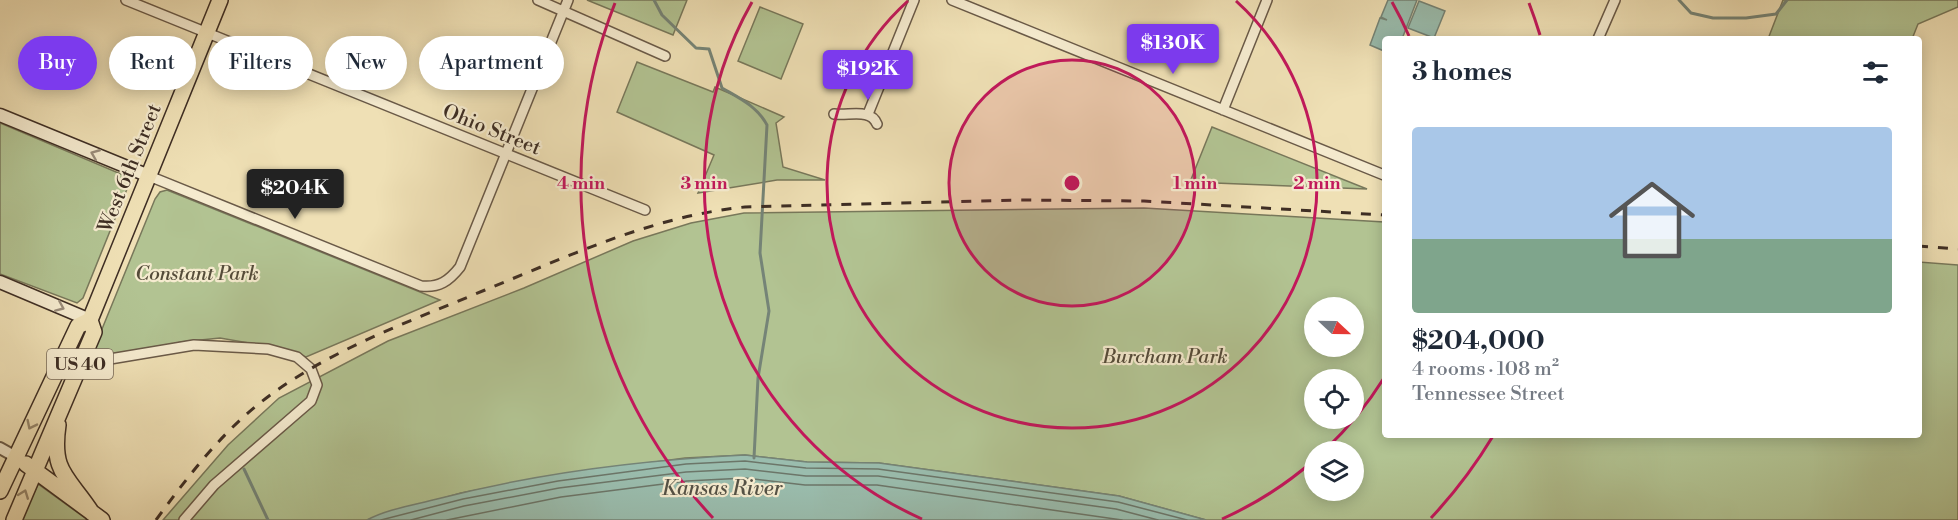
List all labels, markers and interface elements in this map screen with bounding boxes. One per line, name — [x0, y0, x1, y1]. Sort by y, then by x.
pin: $130K — [1131, 24, 1215, 75]
text: $130K — [1141, 31, 1205, 56]
chip: Buy — [18, 36, 97, 90]
chip: Rent — [109, 36, 196, 90]
chip: Filters — [208, 36, 313, 90]
chip: New — [325, 36, 407, 90]
chip: Apartment — [419, 36, 564, 90]
pin: $192K — [826, 50, 910, 101]
text: 3 homes — [1412, 56, 1512, 88]
icon: filters — [1859, 56, 1892, 89]
text: $192K — [837, 57, 899, 82]
street label: Ohio Street — [439, 99, 544, 161]
street label: West 6th Street — [93, 100, 168, 238]
one-way arrow — [90, 149, 101, 161]
icon: home — [1598, 166, 1706, 274]
pin: $204K — [253, 169, 337, 220]
text: 4 min — [557, 172, 605, 195]
text: 3 min — [681, 172, 727, 195]
text: 1 min — [1173, 172, 1217, 195]
text: 2 min — [1293, 172, 1341, 195]
centre of rings — [1062, 173, 1082, 193]
text: $204K — [261, 176, 329, 201]
park label: Constant Park — [135, 262, 259, 287]
north arrow — [1304, 297, 1364, 357]
map controls — [1304, 297, 1364, 501]
one-way arrow — [54, 300, 65, 312]
text: $204,000 — [1412, 325, 1545, 357]
park label: Burcham Park — [1101, 345, 1228, 370]
road number: US 40 — [47, 349, 113, 379]
text: 4 rooms · 108 m² — [1412, 357, 1559, 382]
button: locate — [1304, 369, 1364, 429]
text: Tennessee Street — [1412, 382, 1564, 407]
one-way arrow — [27, 418, 38, 429]
button: layers — [1304, 441, 1364, 501]
water label: Kansas River — [662, 476, 784, 502]
one-way arrow — [17, 490, 29, 501]

